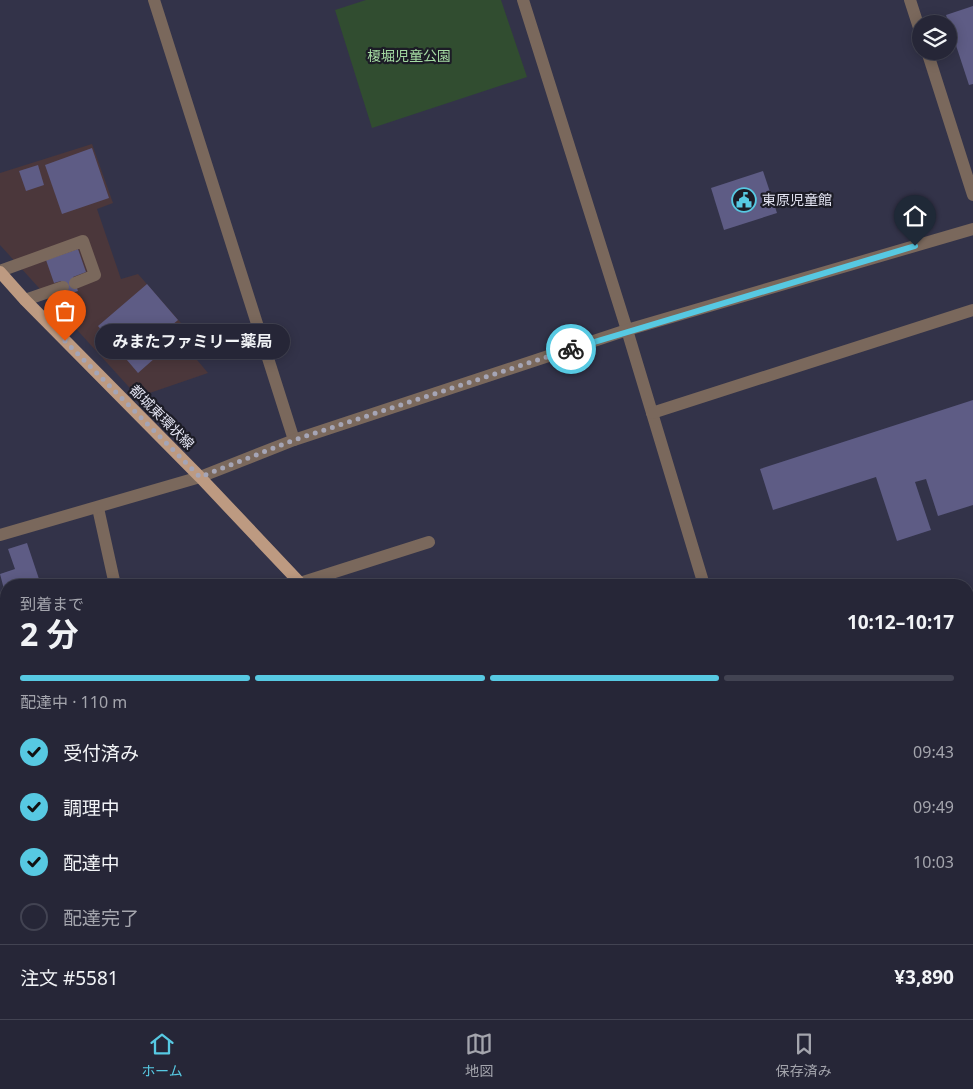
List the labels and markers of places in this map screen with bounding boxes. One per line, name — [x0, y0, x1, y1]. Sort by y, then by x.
public building icon: 東原児童館 — [731, 187, 757, 213]
place label: 東原児童館 — [762, 190, 832, 209]
pin — [894, 195, 936, 246]
pin — [44, 290, 86, 341]
callout: みまたファミリー薬局 — [95, 324, 290, 358]

